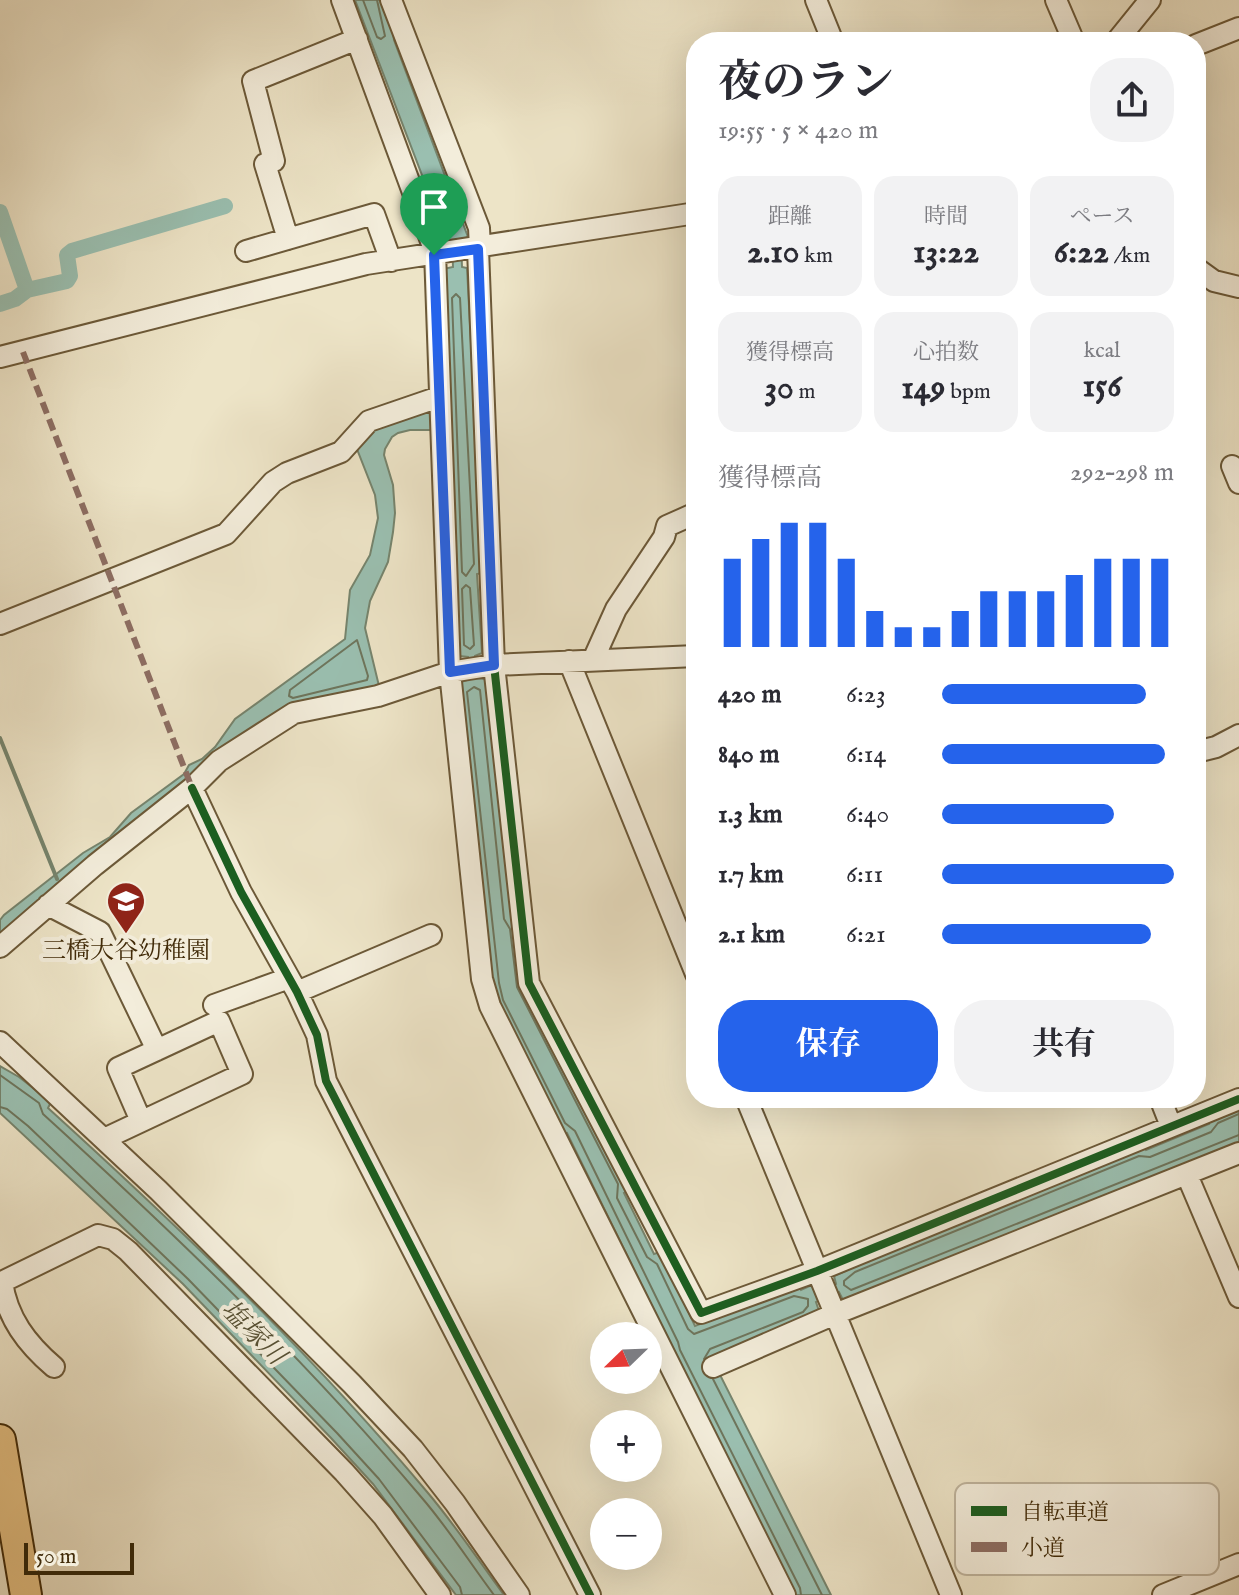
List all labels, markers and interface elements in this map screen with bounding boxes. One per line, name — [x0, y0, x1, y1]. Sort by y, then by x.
text: 夜のラン — [718, 56, 894, 112]
button: share — [1090, 58, 1174, 142]
text: 19:55 · 5 × 420 m — [718, 114, 878, 147]
pin — [400, 173, 468, 255]
icon: arrive — [412, 185, 456, 229]
text: 距離 — [768, 203, 812, 231]
text: 時間 — [924, 203, 968, 231]
text: ペース — [1070, 203, 1134, 231]
text: 2.10 — [747, 231, 799, 274]
text: 13:22 — [913, 231, 979, 274]
text: 6:22 — [1054, 231, 1109, 274]
text: km — [799, 242, 833, 270]
text: /km — [1109, 242, 1150, 270]
text: kcal — [1084, 337, 1120, 365]
text: 獲得標高 — [746, 339, 834, 367]
text: 心拍数 — [913, 339, 979, 367]
text: 156 — [1082, 365, 1122, 408]
text: 30 — [764, 367, 794, 410]
text: 149 — [901, 367, 945, 410]
text: m — [794, 378, 816, 406]
text: bpm — [945, 378, 991, 406]
text: 292–298 m — [1070, 456, 1174, 489]
text: 獲得標高 — [718, 462, 822, 495]
text: 420 m — [718, 678, 781, 711]
text: 6:23 — [846, 678, 886, 711]
text: 840 m — [718, 738, 779, 771]
text: 6:14 — [846, 738, 886, 771]
text: 1.3 km — [718, 798, 783, 831]
text: 6:40 — [846, 798, 889, 831]
text: 1.7 km — [718, 858, 784, 891]
text: 6:11 — [846, 858, 883, 891]
school or university icon: 三橋大谷幼稚園 — [105, 880, 147, 935]
text: 2.1 km — [718, 918, 785, 951]
text: 6:21 — [846, 918, 886, 951]
place label: 三橋大谷幼稚園 — [42, 936, 210, 967]
button: 保存 — [718, 1000, 938, 1092]
button: 共有 — [954, 1000, 1174, 1092]
water label: 塩塚川 — [214, 1294, 294, 1374]
north arrow — [590, 1322, 662, 1394]
map controls — [590, 1322, 662, 1570]
button: + — [590, 1410, 662, 1482]
legend — [955, 1483, 1219, 1575]
button: − — [590, 1498, 662, 1570]
text: 自転車道 — [1021, 1499, 1109, 1527]
text: 小道 — [1021, 1535, 1065, 1563]
scale bar — [24, 1539, 134, 1575]
text: 50 m — [36, 1543, 77, 1571]

